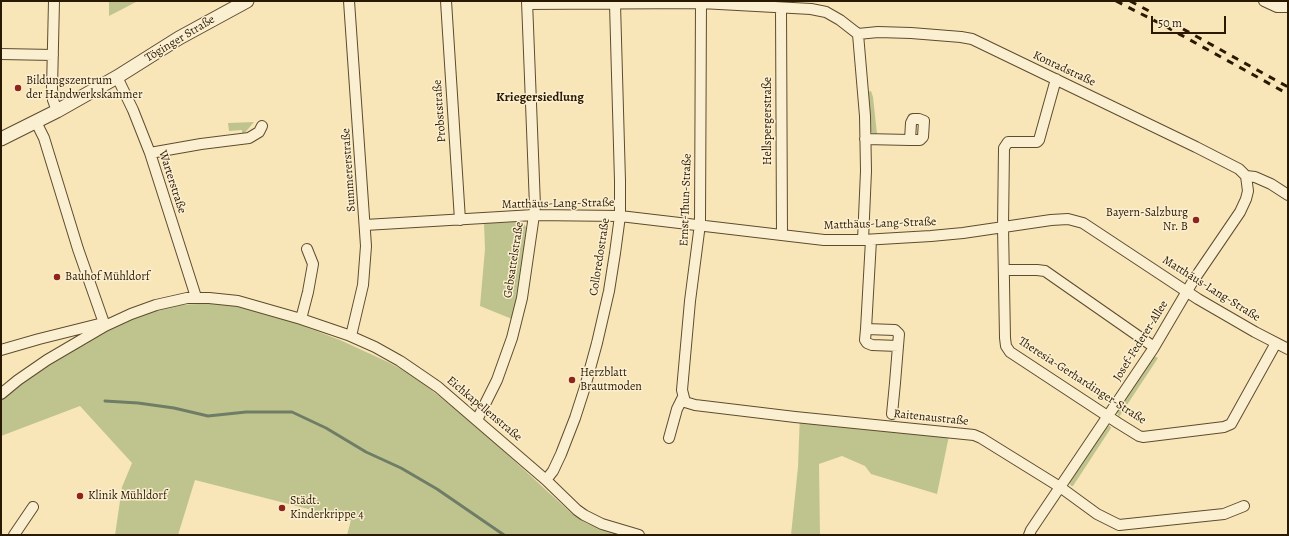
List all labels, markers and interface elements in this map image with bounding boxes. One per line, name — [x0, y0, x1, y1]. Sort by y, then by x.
scale bar — [1153, 8, 1228, 34]
street label: Töginger Straße — [142, 12, 218, 66]
text: 50 m — [1158, 15, 1182, 31]
street label: Konradstraße — [1030, 48, 1098, 90]
place label: Bildungszentrum der Handwerkskammer — [26, 74, 142, 102]
street label: Hellspergerstraße — [761, 77, 775, 165]
street label: Probststraße — [431, 79, 449, 143]
marker: Bildungszentrum der Handwerkskammer — [13, 83, 23, 93]
district label: Kriegersiedlung — [496, 90, 584, 106]
street label: Summererstraße — [339, 128, 359, 212]
street label: Warterstraße — [155, 149, 189, 215]
street label: Ernst-Thun-Straße — [677, 153, 695, 247]
street label: Matthäus-Lang-Straße — [502, 196, 614, 212]
place label: Bayern-Salzburg Nr. B — [1106, 206, 1188, 234]
street label: Matthäus-Lang-Straße — [823, 215, 937, 233]
marker: Bayern-Salzburg Nr. B — [1191, 215, 1201, 225]
street label: Colloredostraße — [587, 217, 613, 297]
street label: Gebsattelstraße — [501, 221, 527, 299]
street label: Matthäus-Lang-Straße — [1159, 253, 1263, 325]
place label: Bauhof Mühldorf — [65, 270, 150, 284]
marker: Bauhof Mühldorf — [52, 272, 62, 282]
street label: Josef-Federer-Allee — [1110, 298, 1172, 384]
street label: Theresia-Gerhardinger-Straße — [1015, 334, 1149, 428]
place label: Herzblatt Brautmoden — [580, 366, 642, 394]
street label: Eichkapellenstraße — [443, 373, 525, 445]
marker: Herzblatt Brautmoden — [567, 375, 577, 385]
street label: Raitenaustraße — [893, 407, 969, 429]
place label: Klinik Mühldorf — [88, 489, 167, 503]
marker: Klinik Mühldorf — [75, 491, 85, 501]
place label: Städt. Kinderkrippe 4 — [290, 494, 364, 522]
marker: Städt. Kinderkrippe 4 — [277, 503, 287, 513]

